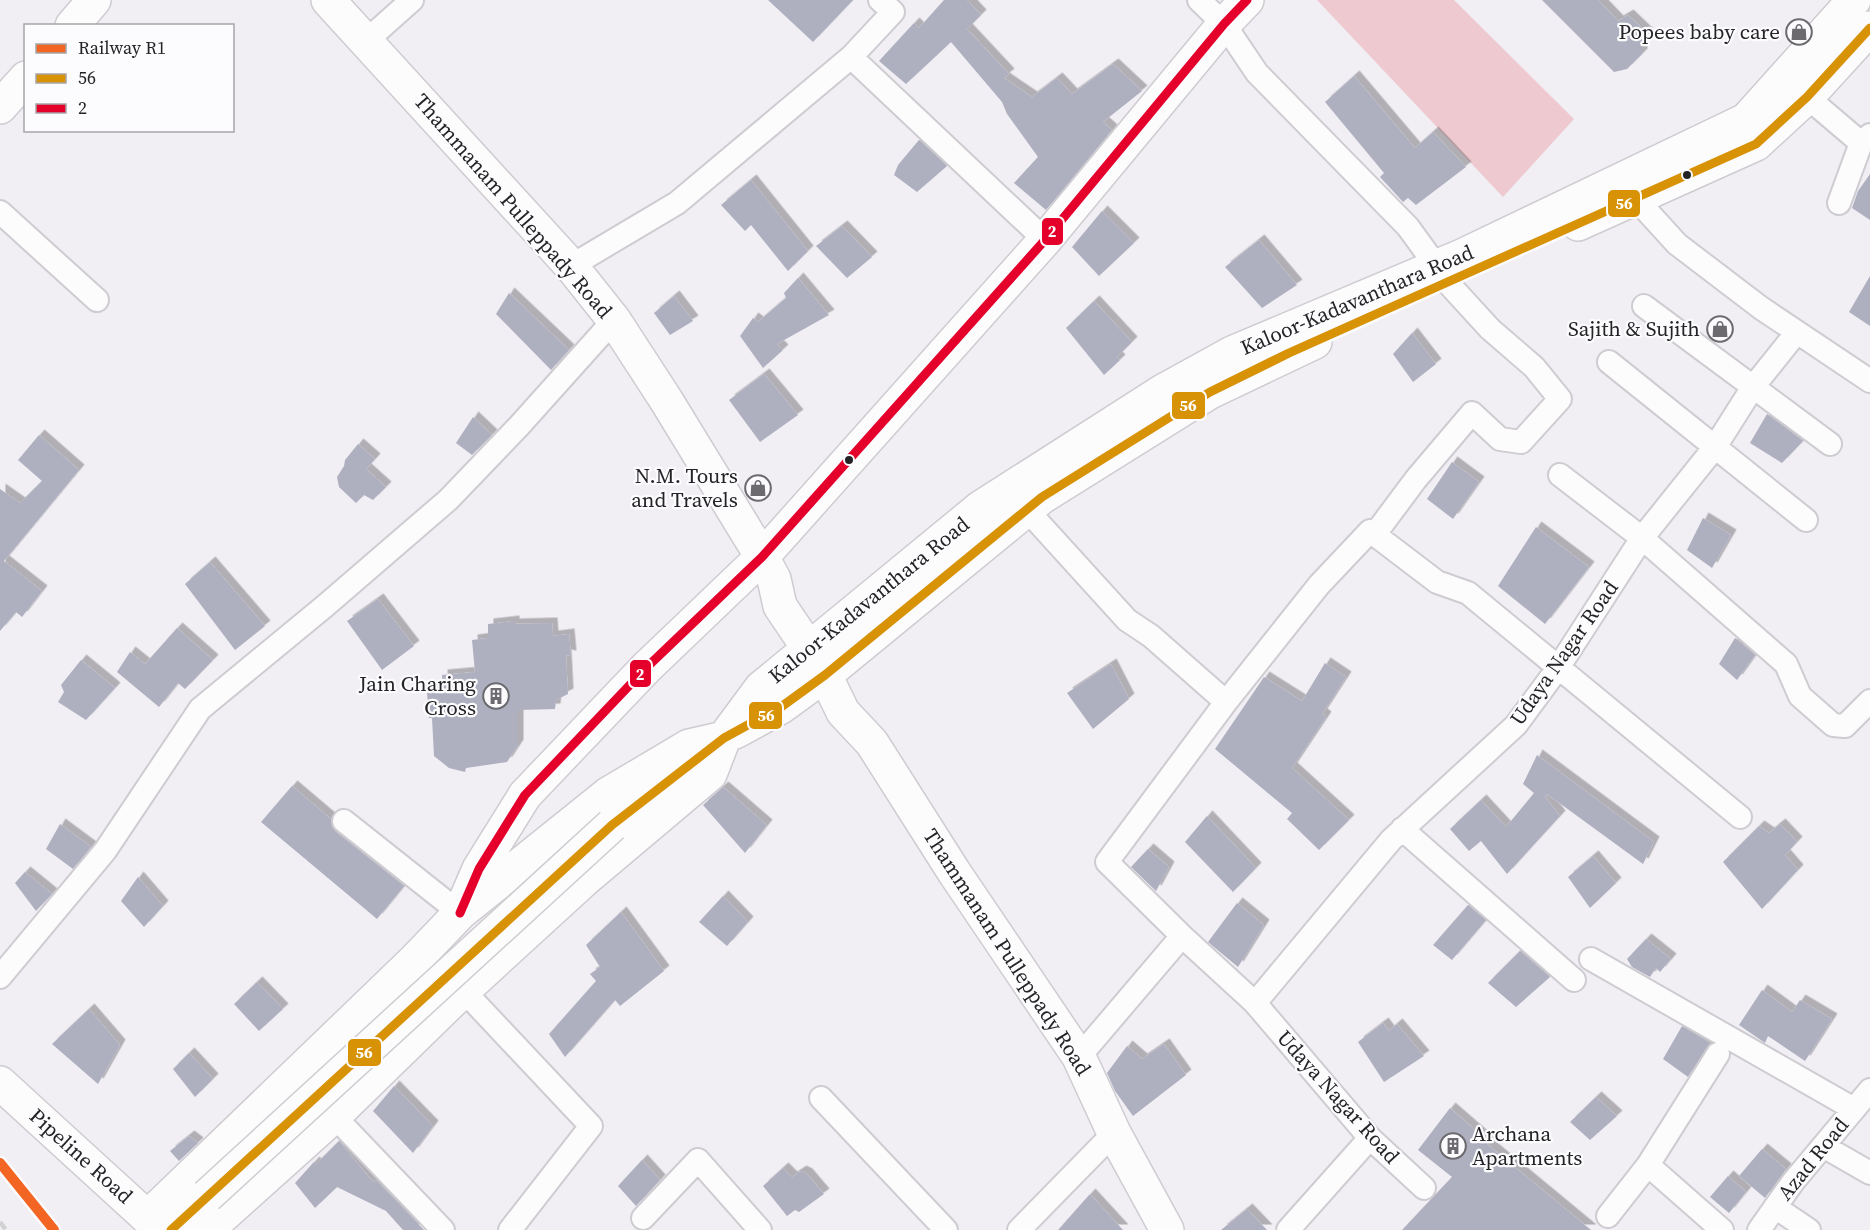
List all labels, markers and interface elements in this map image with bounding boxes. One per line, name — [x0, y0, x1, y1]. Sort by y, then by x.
place label: Popees baby care — [1618, 17, 1780, 46]
shop icon: Popees baby care — [1784, 17, 1814, 47]
legend — [24, 24, 234, 132]
text: Railway R1 — [78, 35, 166, 60]
text: 56 — [78, 65, 96, 90]
street label: Thammanam Pulleppady Road — [408, 87, 619, 324]
text: 2 — [78, 95, 87, 120]
unlabelled marker — [1681, 169, 1693, 181]
line badge: 56 — [1607, 189, 1641, 218]
text: 56 — [1615, 192, 1633, 214]
line badge: 2 — [1041, 217, 1064, 246]
text: 2 — [1048, 220, 1057, 242]
street label: Kaloor-Kadavanthara Road — [1236, 237, 1478, 362]
place label: Sajith & Sujith — [1568, 314, 1700, 343]
shop icon: Sajith & Sujith — [1705, 314, 1735, 344]
line badge: 56 — [1171, 391, 1206, 420]
text: 56 — [1179, 394, 1197, 416]
unlabelled marker — [843, 454, 855, 466]
place label: N.M. Tours and Travels — [631, 461, 738, 514]
shop icon: N.M. Tours and Travels — [743, 473, 773, 503]
street label: Kaloor-Kadavanthara Road — [762, 510, 975, 690]
street label: Udaya Nagar Road — [1503, 574, 1625, 731]
line badge: 2 — [629, 659, 652, 688]
text: 2 — [636, 663, 645, 685]
place label: Jain Charing Cross — [358, 669, 476, 722]
building icon: Jain Charing Cross — [481, 681, 511, 711]
line badge: 56 — [748, 701, 783, 730]
text: 56 — [757, 704, 775, 726]
street label: Thammanam Pulleppady Road — [917, 823, 1098, 1081]
street label: Udaya Nagar Road — [1270, 1023, 1406, 1170]
line badge: 56 — [347, 1038, 382, 1067]
text: 56 — [355, 1041, 373, 1063]
street label: Pipeline Road — [23, 1101, 139, 1210]
street label: Azad Road — [1770, 1111, 1855, 1206]
place label: Archana Apartments — [1472, 1119, 1582, 1172]
building icon: Archana Apartments — [1438, 1131, 1468, 1161]

